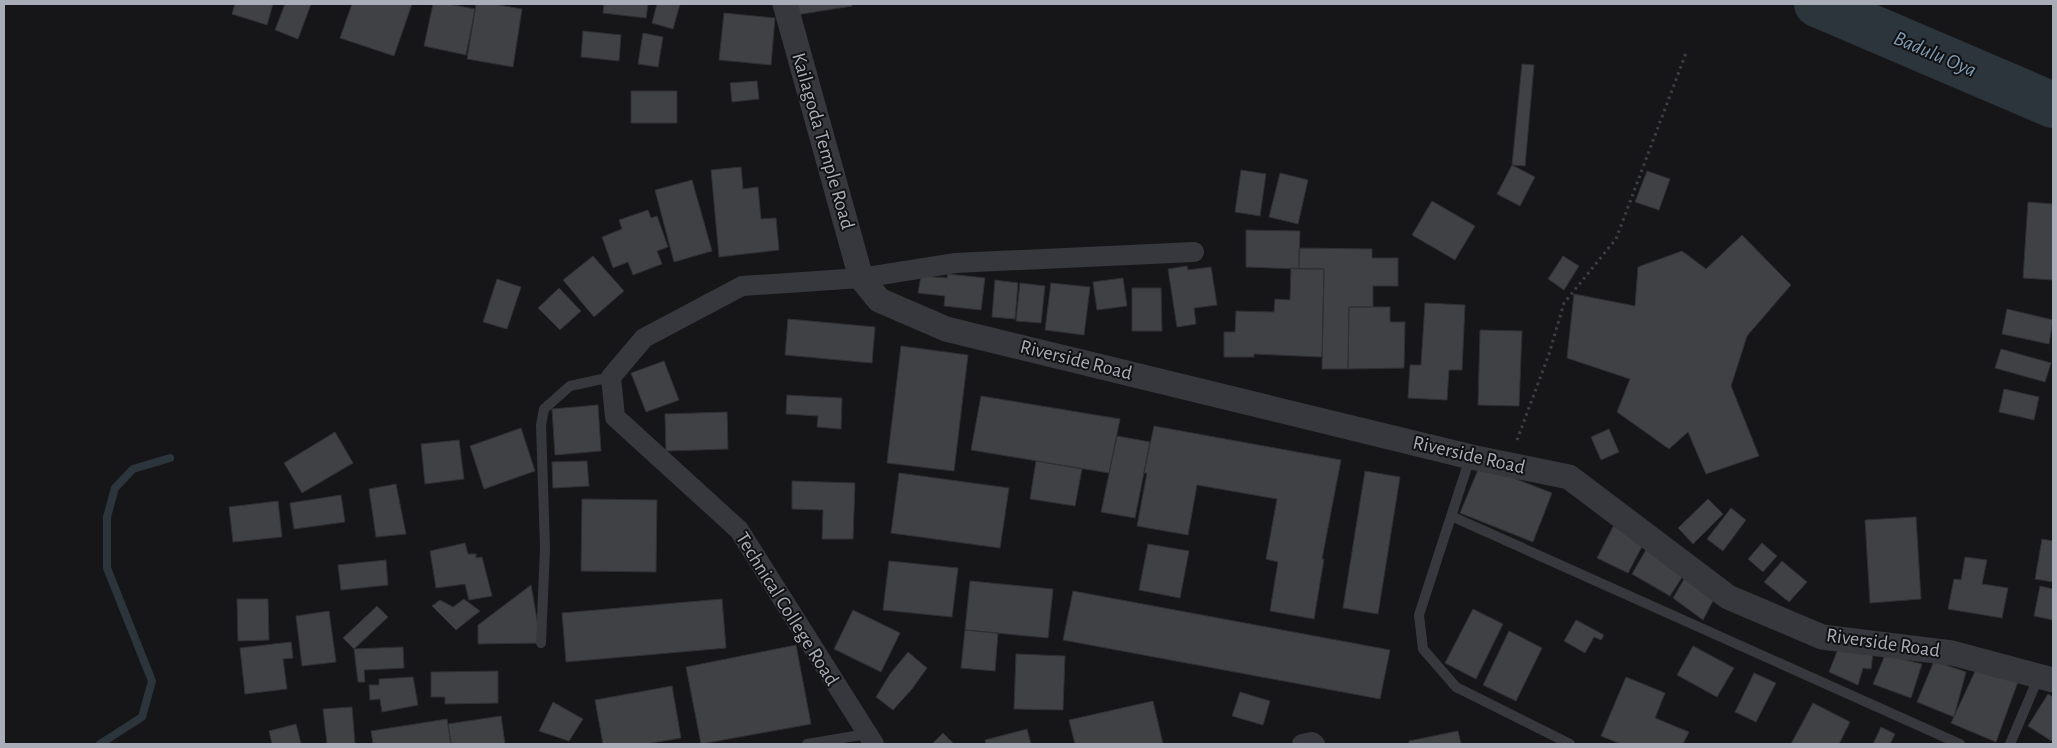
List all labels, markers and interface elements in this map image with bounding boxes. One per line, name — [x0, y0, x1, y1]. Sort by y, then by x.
water label: Badulu Oya — [1891, 27, 1979, 81]
street label: Kailagoda Temple Road — [788, 50, 858, 232]
street label: Riverside Road — [1018, 336, 1134, 384]
street label: Riverside Road — [1411, 432, 1527, 478]
street label: Technical College Road — [732, 529, 842, 689]
street label: Riverside Road — [1825, 625, 1941, 661]

